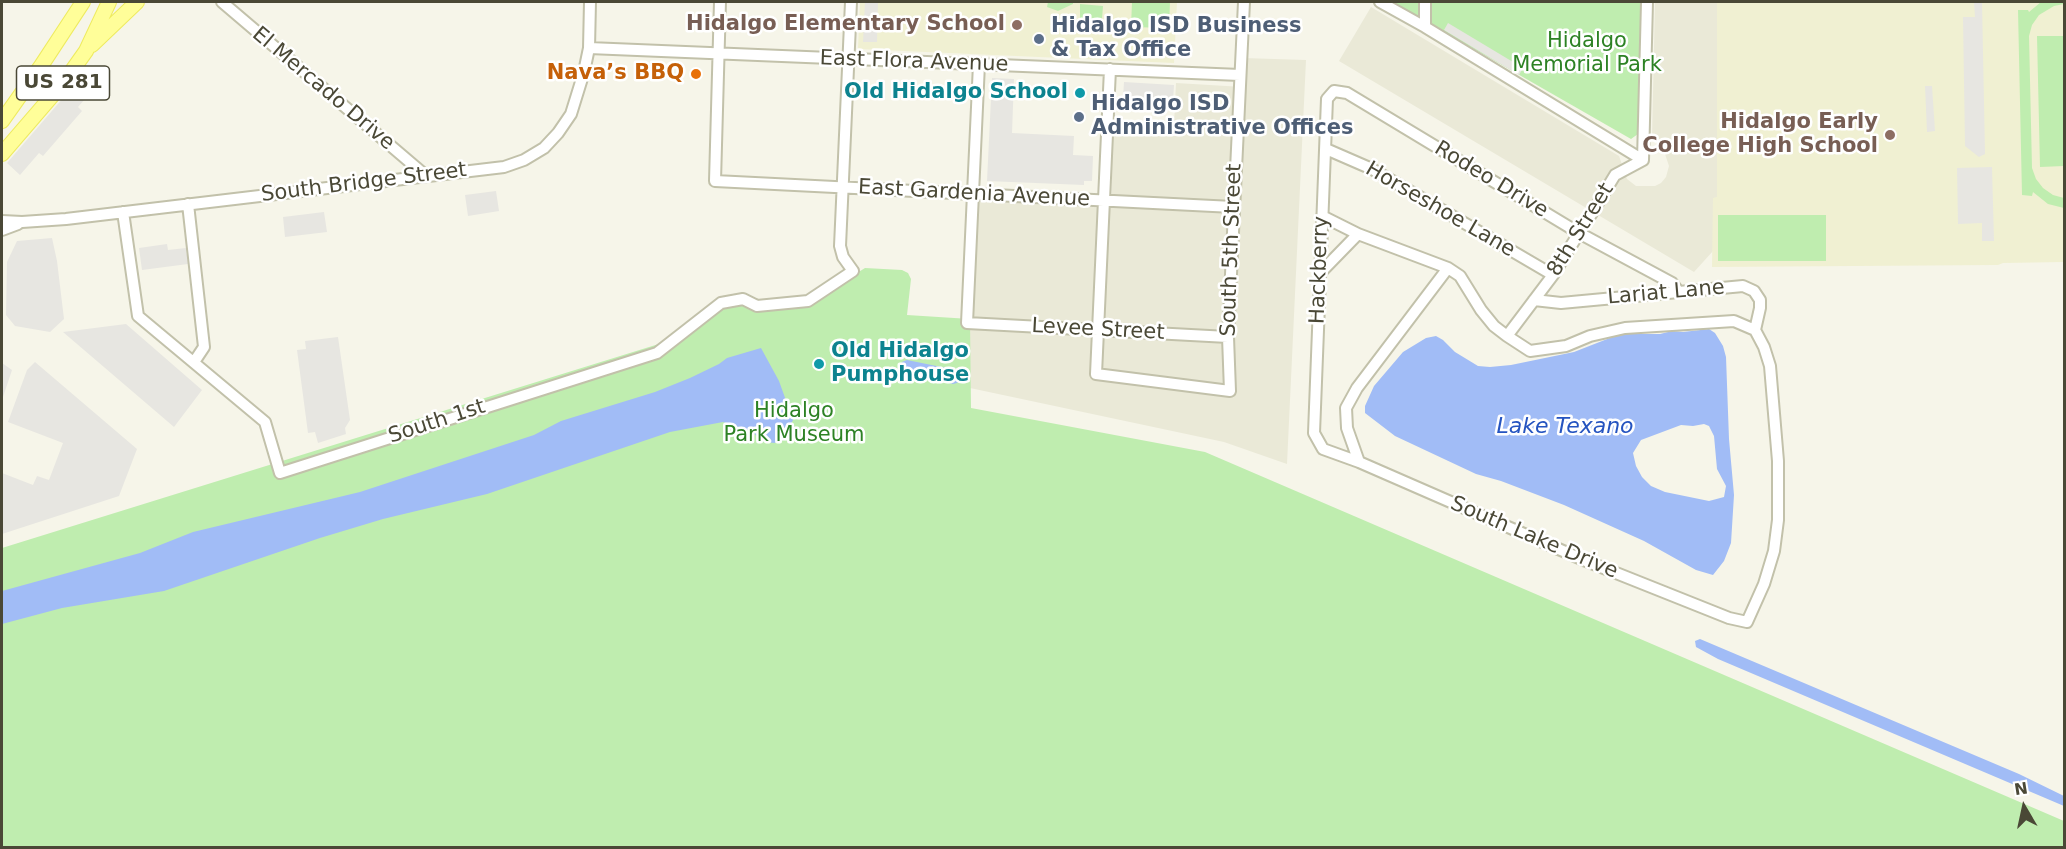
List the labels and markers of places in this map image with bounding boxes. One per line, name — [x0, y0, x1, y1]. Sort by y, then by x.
place label: Hidalgo Elementary School — [686, 12, 1005, 38]
place label: Hidalgo ISD Business & Tax Office — [1051, 14, 1301, 64]
marker: Hidalgo Elementary School — [1010, 18, 1024, 32]
marker: Hidalgo ISD Business & Tax Office — [1032, 32, 1046, 46]
place label: Nava’s BBQ — [547, 61, 684, 87]
marker: Nava’s BBQ — [689, 67, 703, 81]
place label: Old Hidalgo School — [844, 80, 1068, 106]
marker: Old Hidalgo School — [1073, 86, 1087, 100]
place label: Hidalgo ISD Administrative Offices — [1091, 92, 1354, 142]
marker: Hidalgo ISD Administrative Offices — [1072, 110, 1086, 124]
place label: Hidalgo Early College High School — [1642, 110, 1878, 160]
marker: Hidalgo Early College High School — [1883, 128, 1897, 142]
place label: Old Hidalgo Pumphouse — [831, 339, 969, 389]
marker: Old Hidalgo Pumphouse — [812, 357, 826, 371]

